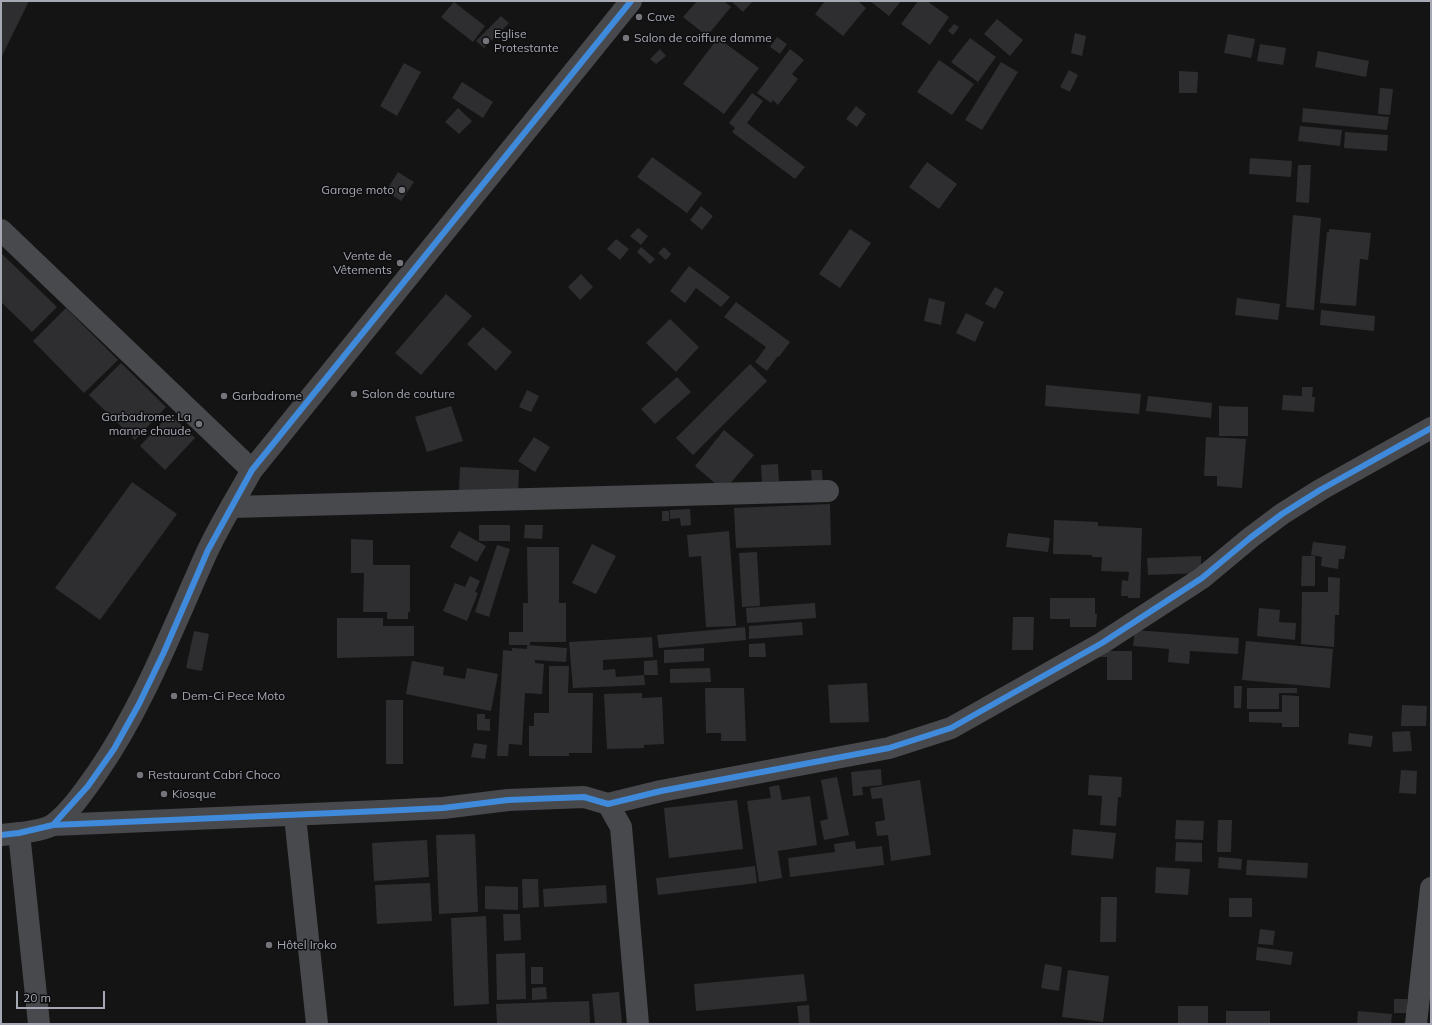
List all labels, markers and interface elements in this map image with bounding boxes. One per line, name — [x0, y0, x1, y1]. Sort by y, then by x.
place label: Cave — [647, 10, 675, 24]
marker: Cave — [634, 12, 644, 22]
place label: Eglise Protestante — [494, 27, 558, 55]
place label: Salon de coiffure damme — [634, 31, 772, 45]
marker: Salon de coiffure damme — [621, 33, 631, 43]
marker: Eglise Protestante — [481, 36, 491, 46]
place label: Garage moto — [321, 183, 394, 197]
marker: Garage moto — [397, 185, 407, 195]
place label: Vente de Vêtements — [333, 249, 392, 277]
marker: Vente de Vêtements — [395, 258, 405, 268]
place label: Salon de couture — [362, 387, 455, 401]
place label: Garbadrome — [232, 389, 302, 403]
marker: Salon de couture — [349, 389, 359, 399]
marker: Garbadrome — [219, 391, 229, 401]
place label: Garbadrome: La manne chaude — [101, 410, 191, 438]
marker: Garbadrome: La manne chaude — [194, 419, 204, 429]
place label: Dem-Ci Pece Moto — [182, 689, 285, 703]
marker: Dem-Ci Pece Moto — [169, 691, 179, 701]
place label: Restaurant Cabri Choco — [148, 768, 280, 782]
marker: Restaurant Cabri Choco — [135, 770, 145, 780]
place label: Kiosque — [172, 787, 216, 801]
marker: Kiosque — [159, 789, 169, 799]
place label: Hôtel Iroko — [277, 938, 337, 952]
marker: Hôtel Iroko — [264, 940, 274, 950]
scale bar — [18, 983, 107, 1009]
text: 20 m — [23, 990, 51, 1005]

